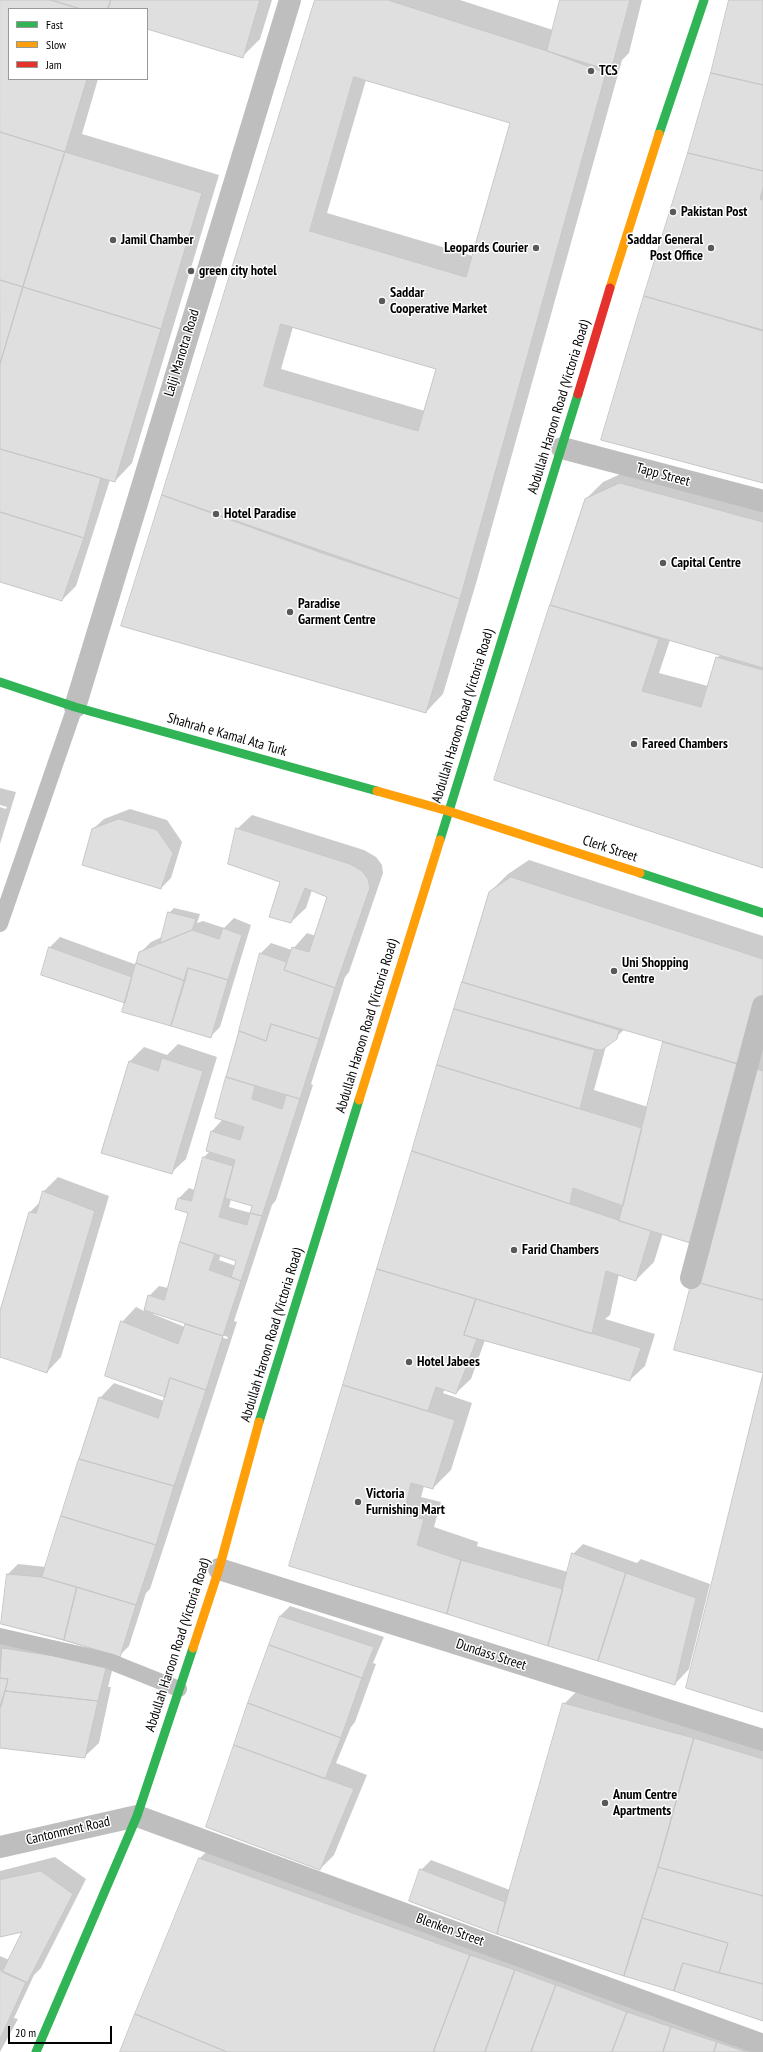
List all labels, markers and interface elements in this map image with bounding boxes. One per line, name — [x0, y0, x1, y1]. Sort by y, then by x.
legend — [8, 8, 148, 80]
text: Fast — [46, 17, 63, 32]
text: Slow — [46, 37, 66, 52]
text: Jam — [46, 57, 62, 72]
place label: TCS — [599, 63, 618, 79]
marker: TCS — [586, 66, 596, 76]
place label: Pakistan Post — [681, 204, 747, 220]
marker: Pakistan Post — [668, 207, 678, 217]
place label: Jamil Chamber — [121, 232, 194, 248]
place label: Saddar General Post Office — [627, 232, 703, 264]
marker: Jamil Chamber — [108, 235, 118, 245]
place label: Leopards Courier — [444, 240, 528, 256]
marker: Leopards Courier — [531, 243, 541, 253]
marker: Saddar General Post Office — [706, 243, 716, 253]
place label: green city hotel — [199, 263, 277, 279]
marker: green city hotel — [186, 266, 196, 276]
place label: Saddar Cooperative Market — [390, 285, 487, 318]
marker: Saddar Cooperative Market — [377, 296, 387, 306]
street label: Lalji Manotra Road — [161, 307, 203, 399]
street label: Abdullah Haroon Road (Victoria Road) — [524, 318, 594, 496]
street label: Tapp Street — [634, 460, 692, 490]
place label: Hotel Paradise — [224, 506, 296, 522]
marker: Hotel Paradise — [211, 509, 221, 519]
place label: Capital Centre — [671, 555, 741, 571]
marker: Capital Centre — [658, 558, 668, 568]
place label: Paradise Garment Centre — [298, 596, 376, 628]
marker: Paradise Garment Centre — [285, 607, 295, 617]
street label: Abdullah Haroon Road (Victoria Road) — [428, 627, 498, 805]
street label: Shahrah e Kamal Ata Turk — [165, 710, 289, 760]
place label: Fareed Chambers — [642, 736, 728, 752]
marker: Fareed Chambers — [629, 739, 639, 749]
street label: Clerk Street — [580, 832, 640, 866]
street label: Abdullah Haroon Road (Victoria Road) — [332, 937, 402, 1115]
place label: Uni Shopping Centre — [622, 955, 688, 988]
marker: Uni Shopping Centre — [609, 966, 619, 976]
place label: Farid Chambers — [522, 1242, 599, 1258]
marker: Farid Chambers — [509, 1245, 519, 1255]
street label: Abdullah Haroon Road (Victoria Road) — [237, 1246, 307, 1424]
place label: Hotel Jabees — [417, 1354, 480, 1370]
marker: Hotel Jabees — [404, 1357, 414, 1367]
place label: Victoria Furnishing Mart — [366, 1486, 445, 1518]
marker: Victoria Furnishing Mart — [353, 1497, 363, 1507]
street label: Abdullah Haroon Road (Victoria Road) — [142, 1556, 214, 1734]
street label: Dundass Street — [454, 1636, 528, 1674]
place label: Anum Centre Apartments — [613, 1787, 677, 1820]
marker: Anum Centre Apartments — [600, 1798, 610, 1808]
street label: Cantonment Road — [24, 1813, 112, 1849]
street label: Blenken Street — [414, 1910, 486, 1950]
scale bar — [10, 2018, 114, 2044]
text: 20 m — [15, 2025, 36, 2040]

